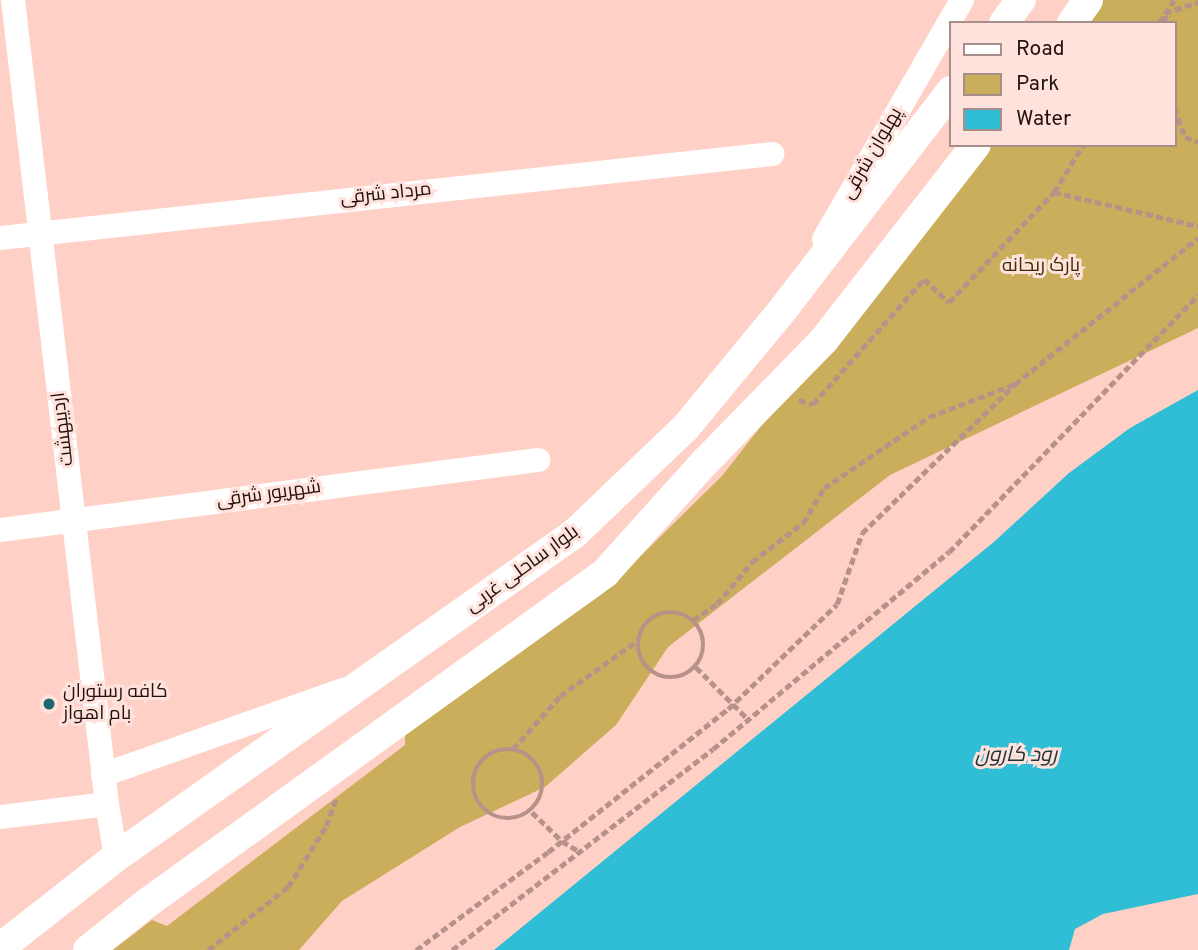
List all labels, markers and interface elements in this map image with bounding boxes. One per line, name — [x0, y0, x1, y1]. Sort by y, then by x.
legend — [950, 21, 1177, 147]
text: Road — [1016, 36, 1065, 63]
text: Park — [1016, 71, 1059, 98]
street label: پهلوان شرقی — [838, 104, 908, 204]
text: Water — [1016, 106, 1071, 133]
street label: مرداد شرقی — [339, 179, 433, 211]
park label: پارک ریحانه — [1002, 256, 1080, 278]
street label: اردیبهشت — [48, 391, 80, 467]
street label: شهریور شرقی — [215, 476, 323, 514]
street label: بلوار ساحلی غربی — [462, 521, 584, 619]
place label: کافه رستوران بام اهواز — [63, 682, 167, 726]
marker: کافه رستوران بام اهواز — [41, 696, 57, 712]
water label: رود کارون — [975, 743, 1057, 769]

